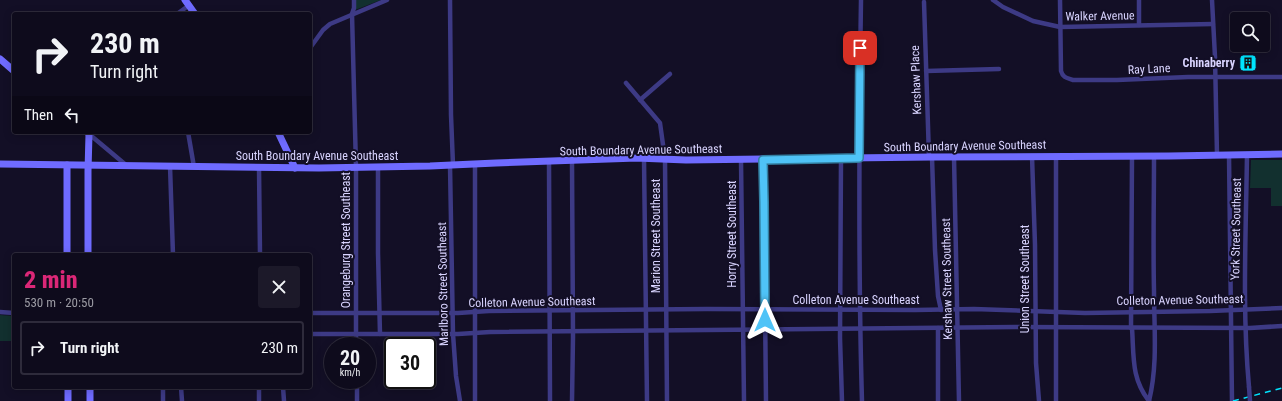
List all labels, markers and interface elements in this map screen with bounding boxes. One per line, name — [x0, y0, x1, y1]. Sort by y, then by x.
street label: Walker Avenue — [1065, 8, 1135, 24]
map controls — [1230, 12, 1270, 52]
button: search — [1230, 12, 1270, 52]
text: 230 m — [90, 27, 160, 60]
icon: right — [24, 28, 76, 80]
pin — [843, 31, 877, 65]
icon: arrive — [849, 37, 871, 59]
street label: Kershaw Place — [908, 45, 924, 115]
building icon: Chinaberry — [1238, 53, 1258, 73]
place label: Chinaberry — [1183, 56, 1236, 70]
text: Turn right — [90, 61, 158, 82]
street label: Ray Lane — [1127, 61, 1171, 77]
icon: left — [61, 104, 83, 126]
text: Then — [24, 106, 53, 124]
street label: South Boundary Avenue Southeast — [884, 138, 1047, 154]
street label: South Boundary Avenue Southeast — [560, 142, 723, 158]
street label: South Boundary Avenue Southeast — [236, 149, 399, 163]
street label: Orangeburg Street Southeast — [339, 171, 353, 308]
street label: York Street Southeast — [1228, 177, 1244, 280]
street label: Marion Street Southeast — [649, 178, 663, 293]
street label: Horry Street Southeast — [725, 180, 739, 288]
street label: Kershaw Street Southeast — [939, 217, 955, 340]
street label: Marlboro Street Southeast — [435, 221, 451, 346]
street label: Union Street Southeast — [1018, 224, 1032, 333]
text: 2 min — [24, 266, 78, 294]
button: close — [258, 266, 300, 308]
street label: Colleton Avenue Southeast — [1116, 292, 1244, 308]
street label: Colleton Avenue Southeast — [792, 293, 920, 307]
street label: Colleton Avenue Southeast — [468, 294, 596, 310]
text: 530 m · 20:50 — [24, 295, 94, 310]
position arrow — [744, 299, 786, 341]
icon: right — [26, 337, 48, 359]
speed limit sign: 30 — [384, 337, 436, 389]
text: Turn right — [60, 339, 119, 357]
text: 230 m — [261, 339, 298, 357]
text: 20 — [340, 346, 360, 370]
text: km/h — [340, 367, 360, 378]

